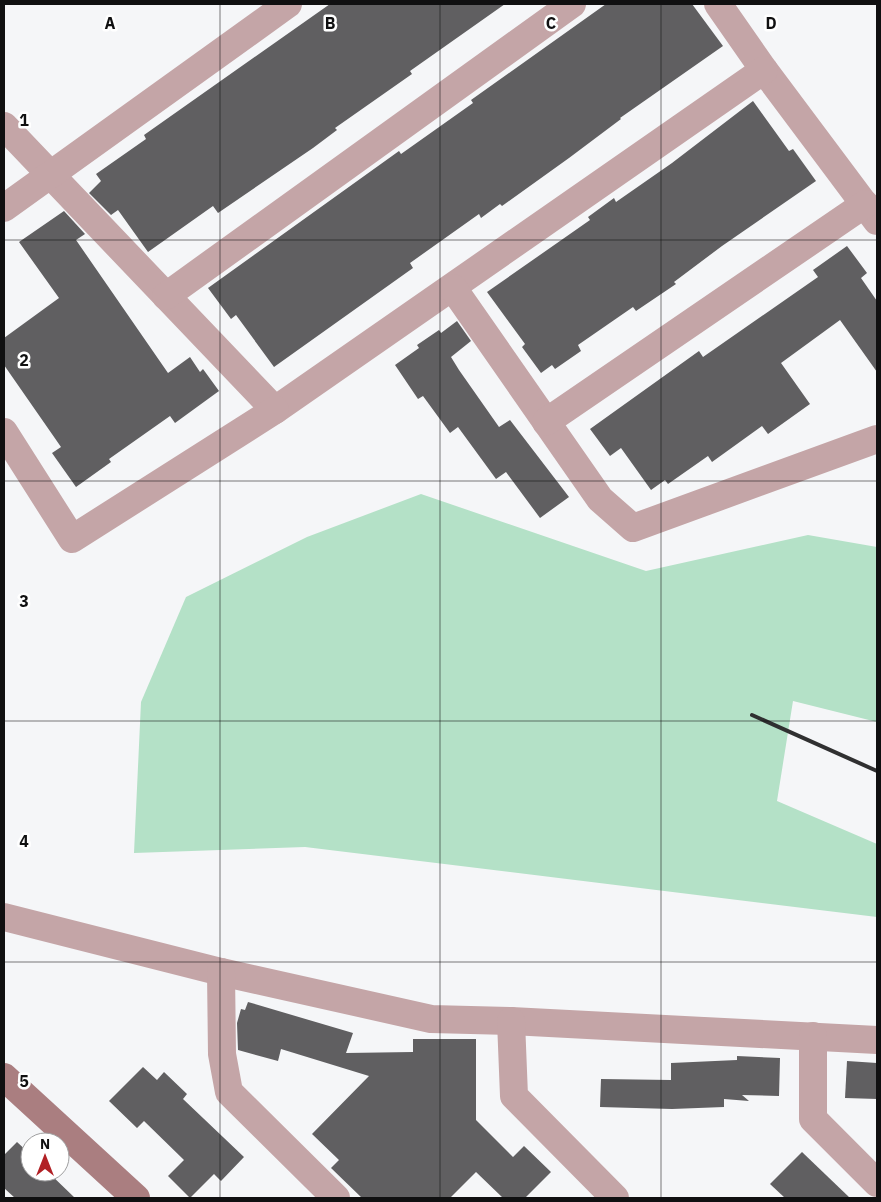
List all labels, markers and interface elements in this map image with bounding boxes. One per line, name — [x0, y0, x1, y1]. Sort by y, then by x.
text: A — [105, 13, 116, 33]
text: B — [325, 13, 336, 33]
text: C — [546, 13, 556, 33]
text: D — [765, 13, 777, 33]
text: 1 — [19, 110, 29, 130]
text: 2 — [19, 350, 29, 370]
text: 3 — [19, 591, 29, 611]
text: 4 — [19, 831, 29, 851]
text: 5 — [19, 1071, 29, 1091]
north arrow — [20, 1132, 70, 1182]
text: N — [40, 1135, 50, 1153]

